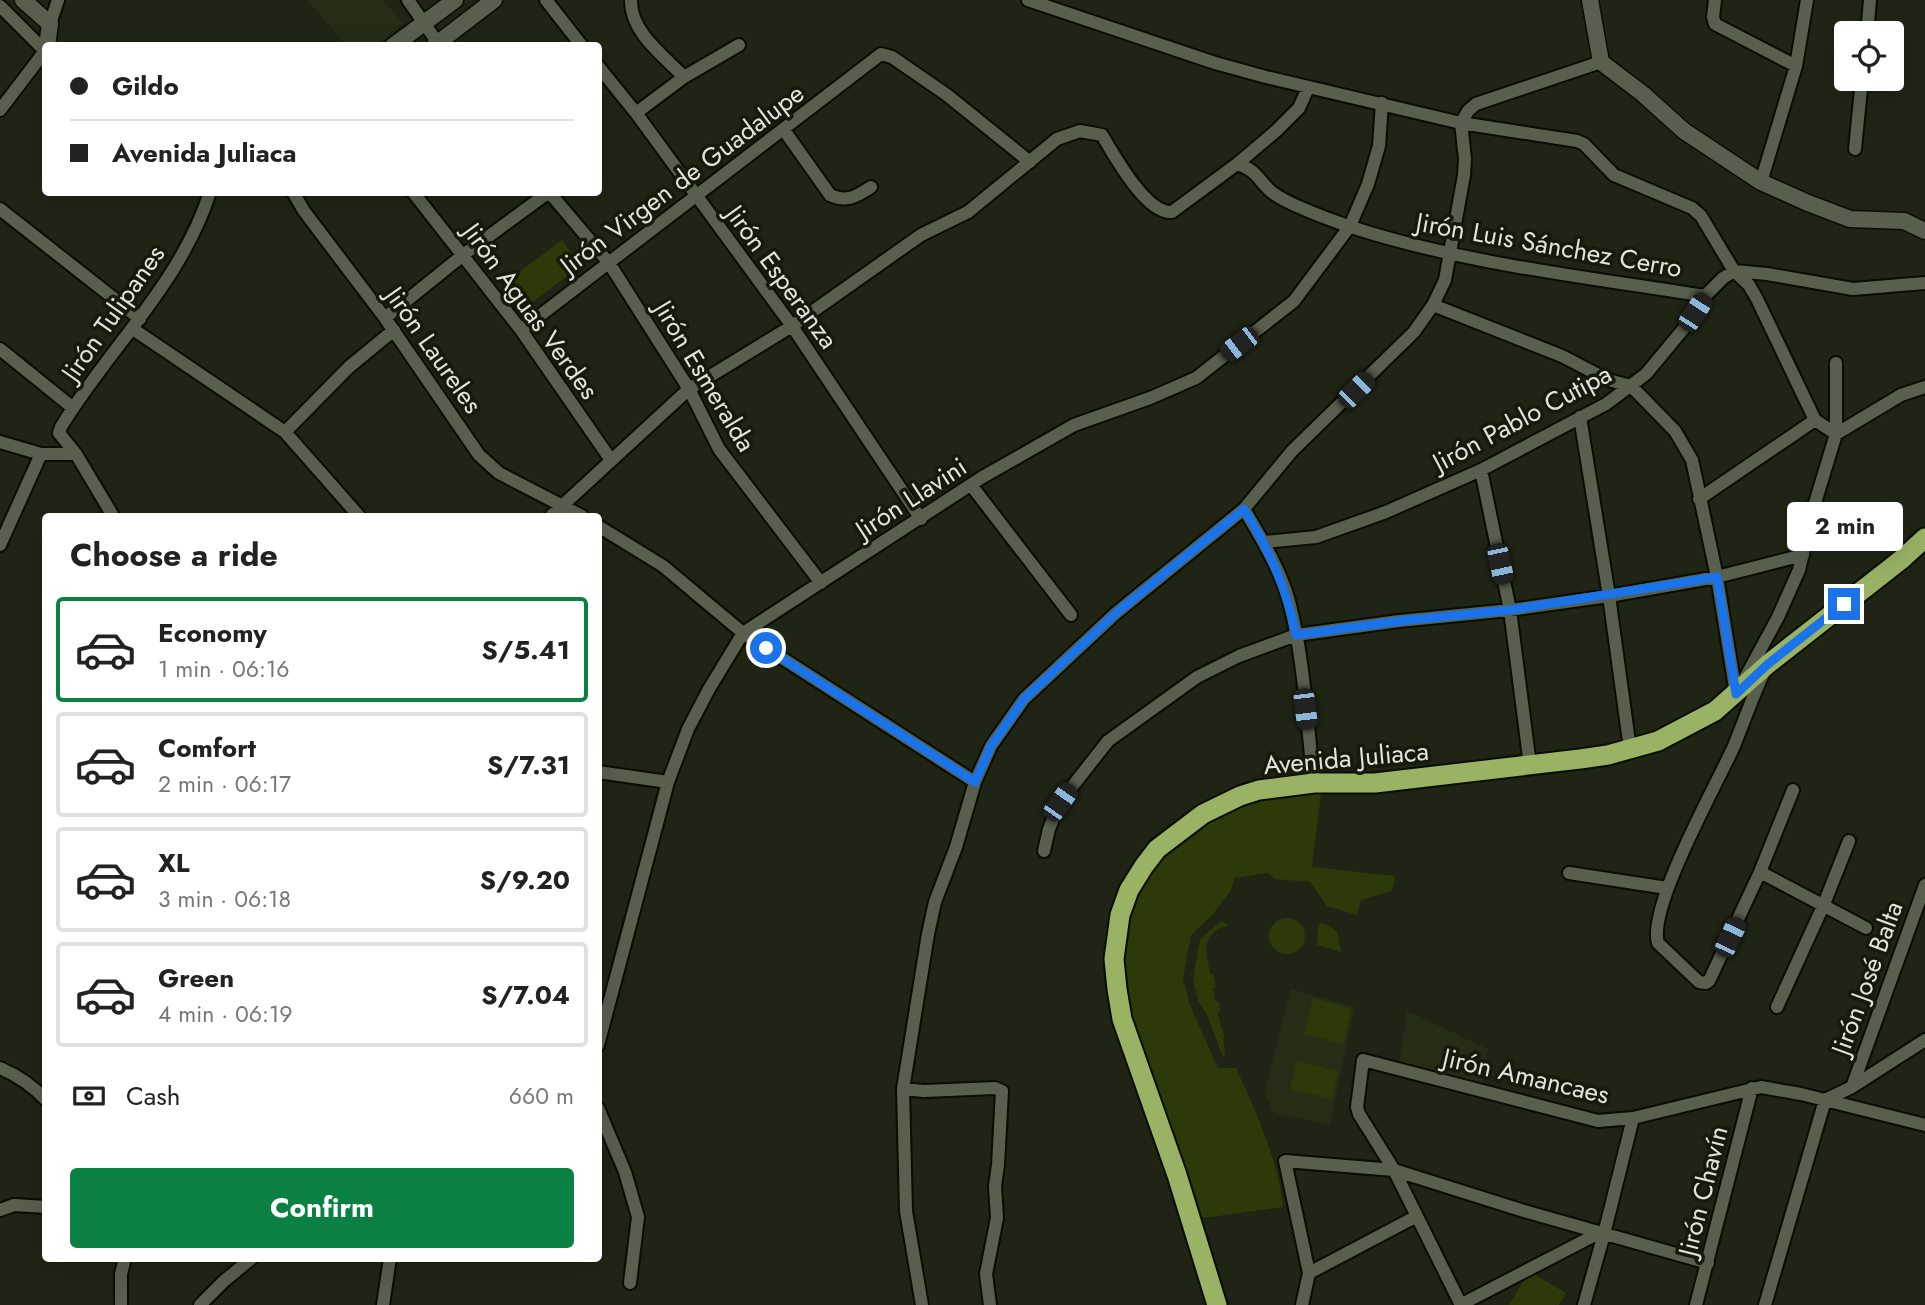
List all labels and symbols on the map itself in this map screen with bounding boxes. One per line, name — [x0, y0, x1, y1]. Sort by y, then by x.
street label: Jirón Virgen de Guadalupe — [550, 75, 812, 285]
street label: Jirón Esperanza — [715, 195, 847, 357]
street label: Jirón Luis Sánchez Cerro — [1410, 202, 1685, 287]
street label: Jirón Aguas Verdes — [452, 213, 608, 407]
street label: Jirón Tulipanes — [50, 237, 174, 391]
street label: Jirón Laureles — [375, 277, 492, 421]
car — [1675, 289, 1716, 335]
street label: Jirón Esmeralda — [643, 291, 765, 459]
car — [1216, 323, 1263, 365]
street label: Jirón Pablo Cutipa — [1423, 355, 1618, 483]
car — [1334, 368, 1379, 412]
street label: Jirón Llavini — [845, 448, 974, 550]
callout: 2 min — [1786, 503, 1902, 552]
car — [1486, 541, 1515, 587]
route end — [1828, 588, 1860, 620]
route start — [750, 632, 782, 664]
car — [1293, 687, 1318, 731]
street label: Avenida Juliaca — [1262, 732, 1430, 784]
car — [1040, 779, 1081, 825]
street label: Jirón José Balta — [1821, 896, 1912, 1063]
car — [1712, 914, 1749, 960]
street label: Jirón Amancaes — [1436, 1038, 1613, 1114]
street label: Jirón Chavín — [1668, 1122, 1738, 1263]

